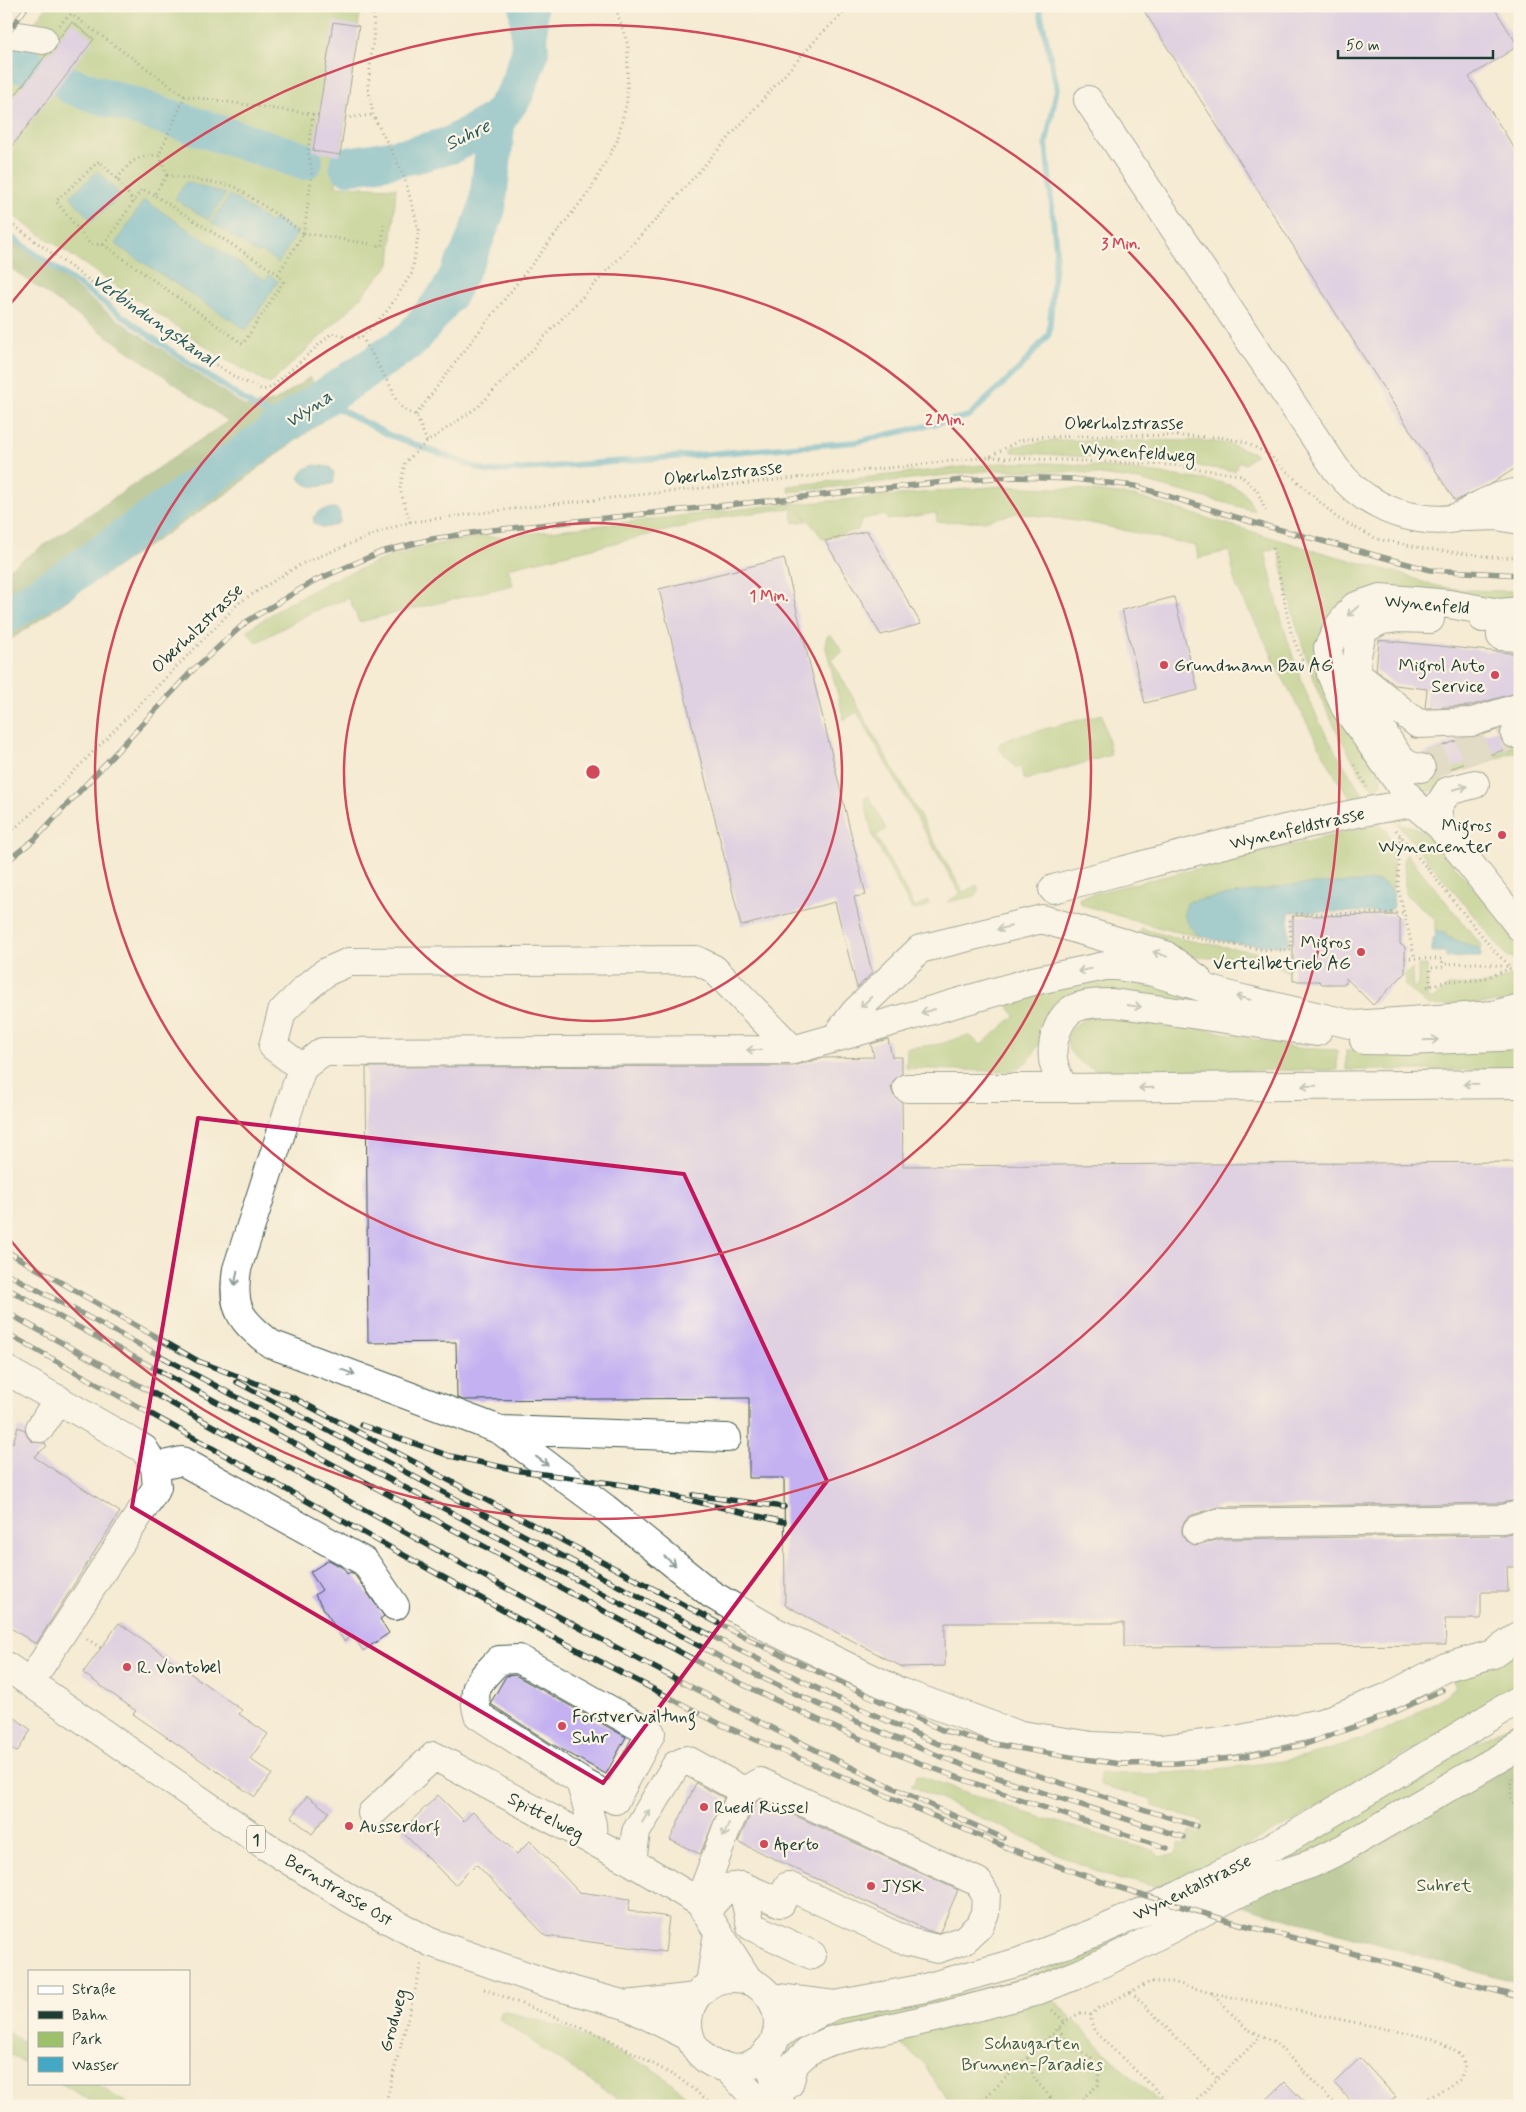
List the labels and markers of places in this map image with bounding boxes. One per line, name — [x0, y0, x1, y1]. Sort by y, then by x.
place label: Grundmann Bau AG — [1174, 654, 1333, 678]
place label: Migrol Auto Service — [1398, 654, 1485, 699]
marker: Grundmann Bau AG — [1158, 659, 1170, 671]
marker: Migrol Auto Service — [1489, 669, 1501, 681]
centre of rings — [584, 763, 602, 781]
place label: Migros Wynencenter — [1378, 814, 1493, 859]
marker: Migros Wynencenter — [1496, 829, 1508, 841]
place label: Migros Verteilbetrieb AG — [1213, 931, 1351, 976]
marker: Migros Verteilbetrieb AG — [1355, 946, 1367, 958]
place label: R. Vontobel — [137, 1656, 221, 1680]
marker: R. Vontobel — [121, 1661, 133, 1673]
place label: Forstverwaltung Suhr — [572, 1705, 696, 1750]
marker: Forstverwaltung Suhr — [556, 1720, 568, 1732]
place label: Ruedi Rüssel — [714, 1796, 808, 1820]
marker: Ruedi Rüssel — [698, 1801, 710, 1813]
place label: Ausserdorf — [359, 1815, 440, 1839]
marker: Ausserdorf — [343, 1820, 355, 1832]
place label: Aperto — [774, 1833, 819, 1858]
marker: Aperto — [758, 1838, 770, 1850]
place label: JYSK — [881, 1875, 924, 1899]
marker: JYSK — [865, 1880, 877, 1892]

